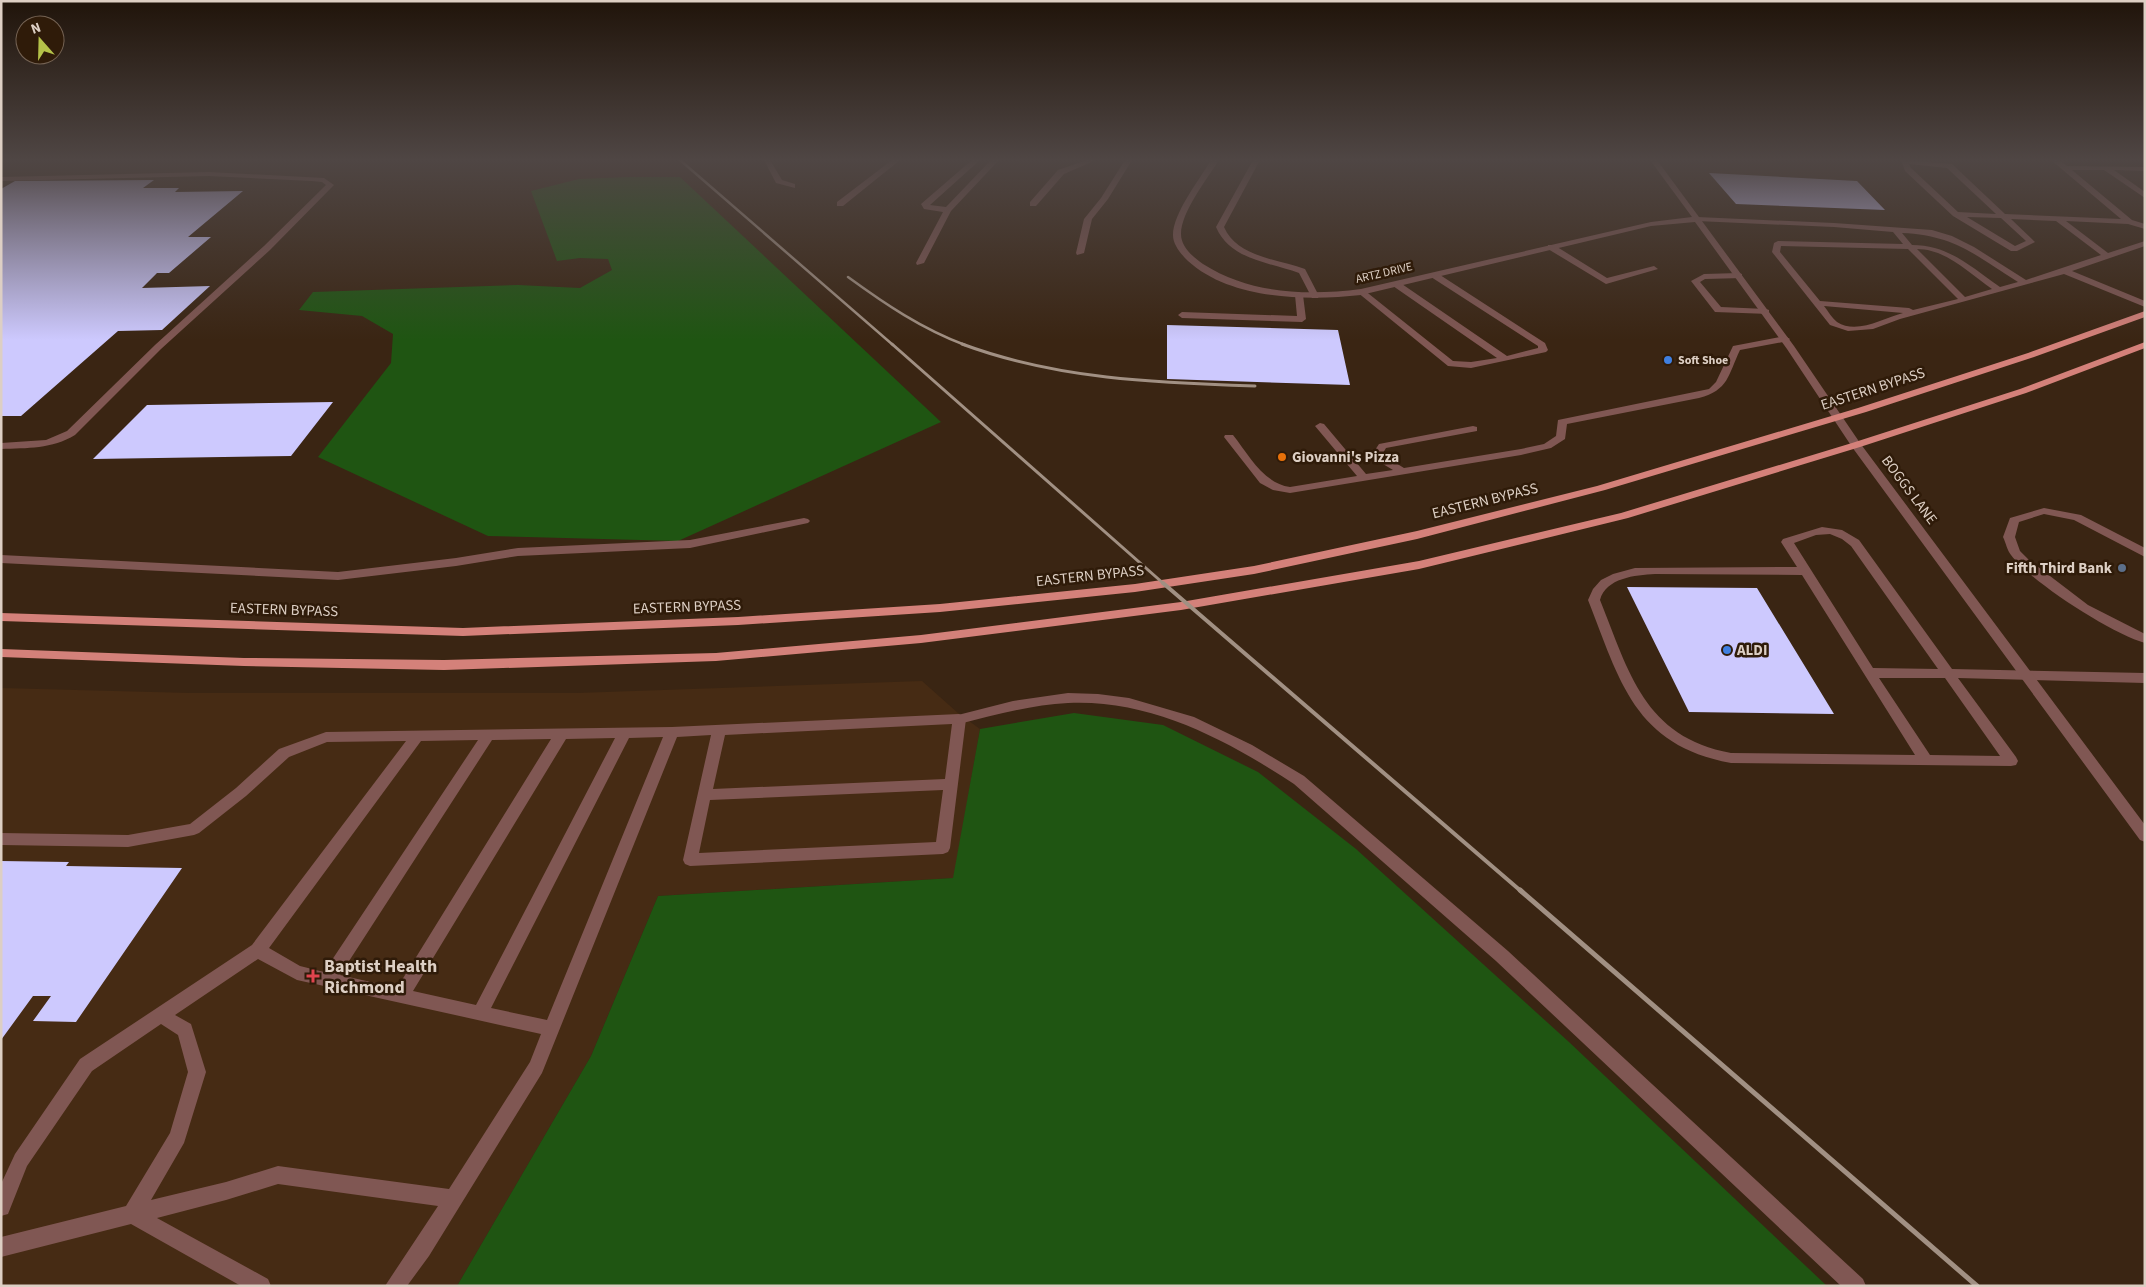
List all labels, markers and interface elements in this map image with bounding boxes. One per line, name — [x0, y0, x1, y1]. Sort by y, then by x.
north arrow — [15, 15, 65, 65]
text: N — [28, 18, 44, 40]
street label: ARTZ DRIVE — [1354, 258, 1414, 288]
place label: Soft Shoe — [1678, 352, 1728, 369]
marker: Soft Shoe — [1662, 354, 1674, 366]
street label: EASTERN BYPASS — [1818, 362, 1928, 416]
place label: Giovanni's Pizza — [1292, 447, 1399, 468]
marker: Giovanni's Pizza — [1276, 451, 1288, 463]
street label: BOGGS LANE — [1876, 451, 1942, 529]
street label: EASTERN BYPASS — [1430, 478, 1540, 524]
place label: Fifth Third Bank — [2006, 558, 2113, 579]
street label: EASTERN BYPASS — [1035, 560, 1145, 592]
marker: Fifth Third Bank — [2116, 562, 2128, 574]
street label: EASTERN BYPASS — [632, 595, 742, 619]
street label: EASTERN BYPASS — [229, 598, 339, 622]
place label: ALDI — [1736, 640, 1767, 661]
marker: ALDI — [1721, 644, 1733, 656]
place label: Baptist Health Richmond — [324, 954, 437, 1000]
marker: Baptist Health Richmond — [306, 969, 320, 983]

